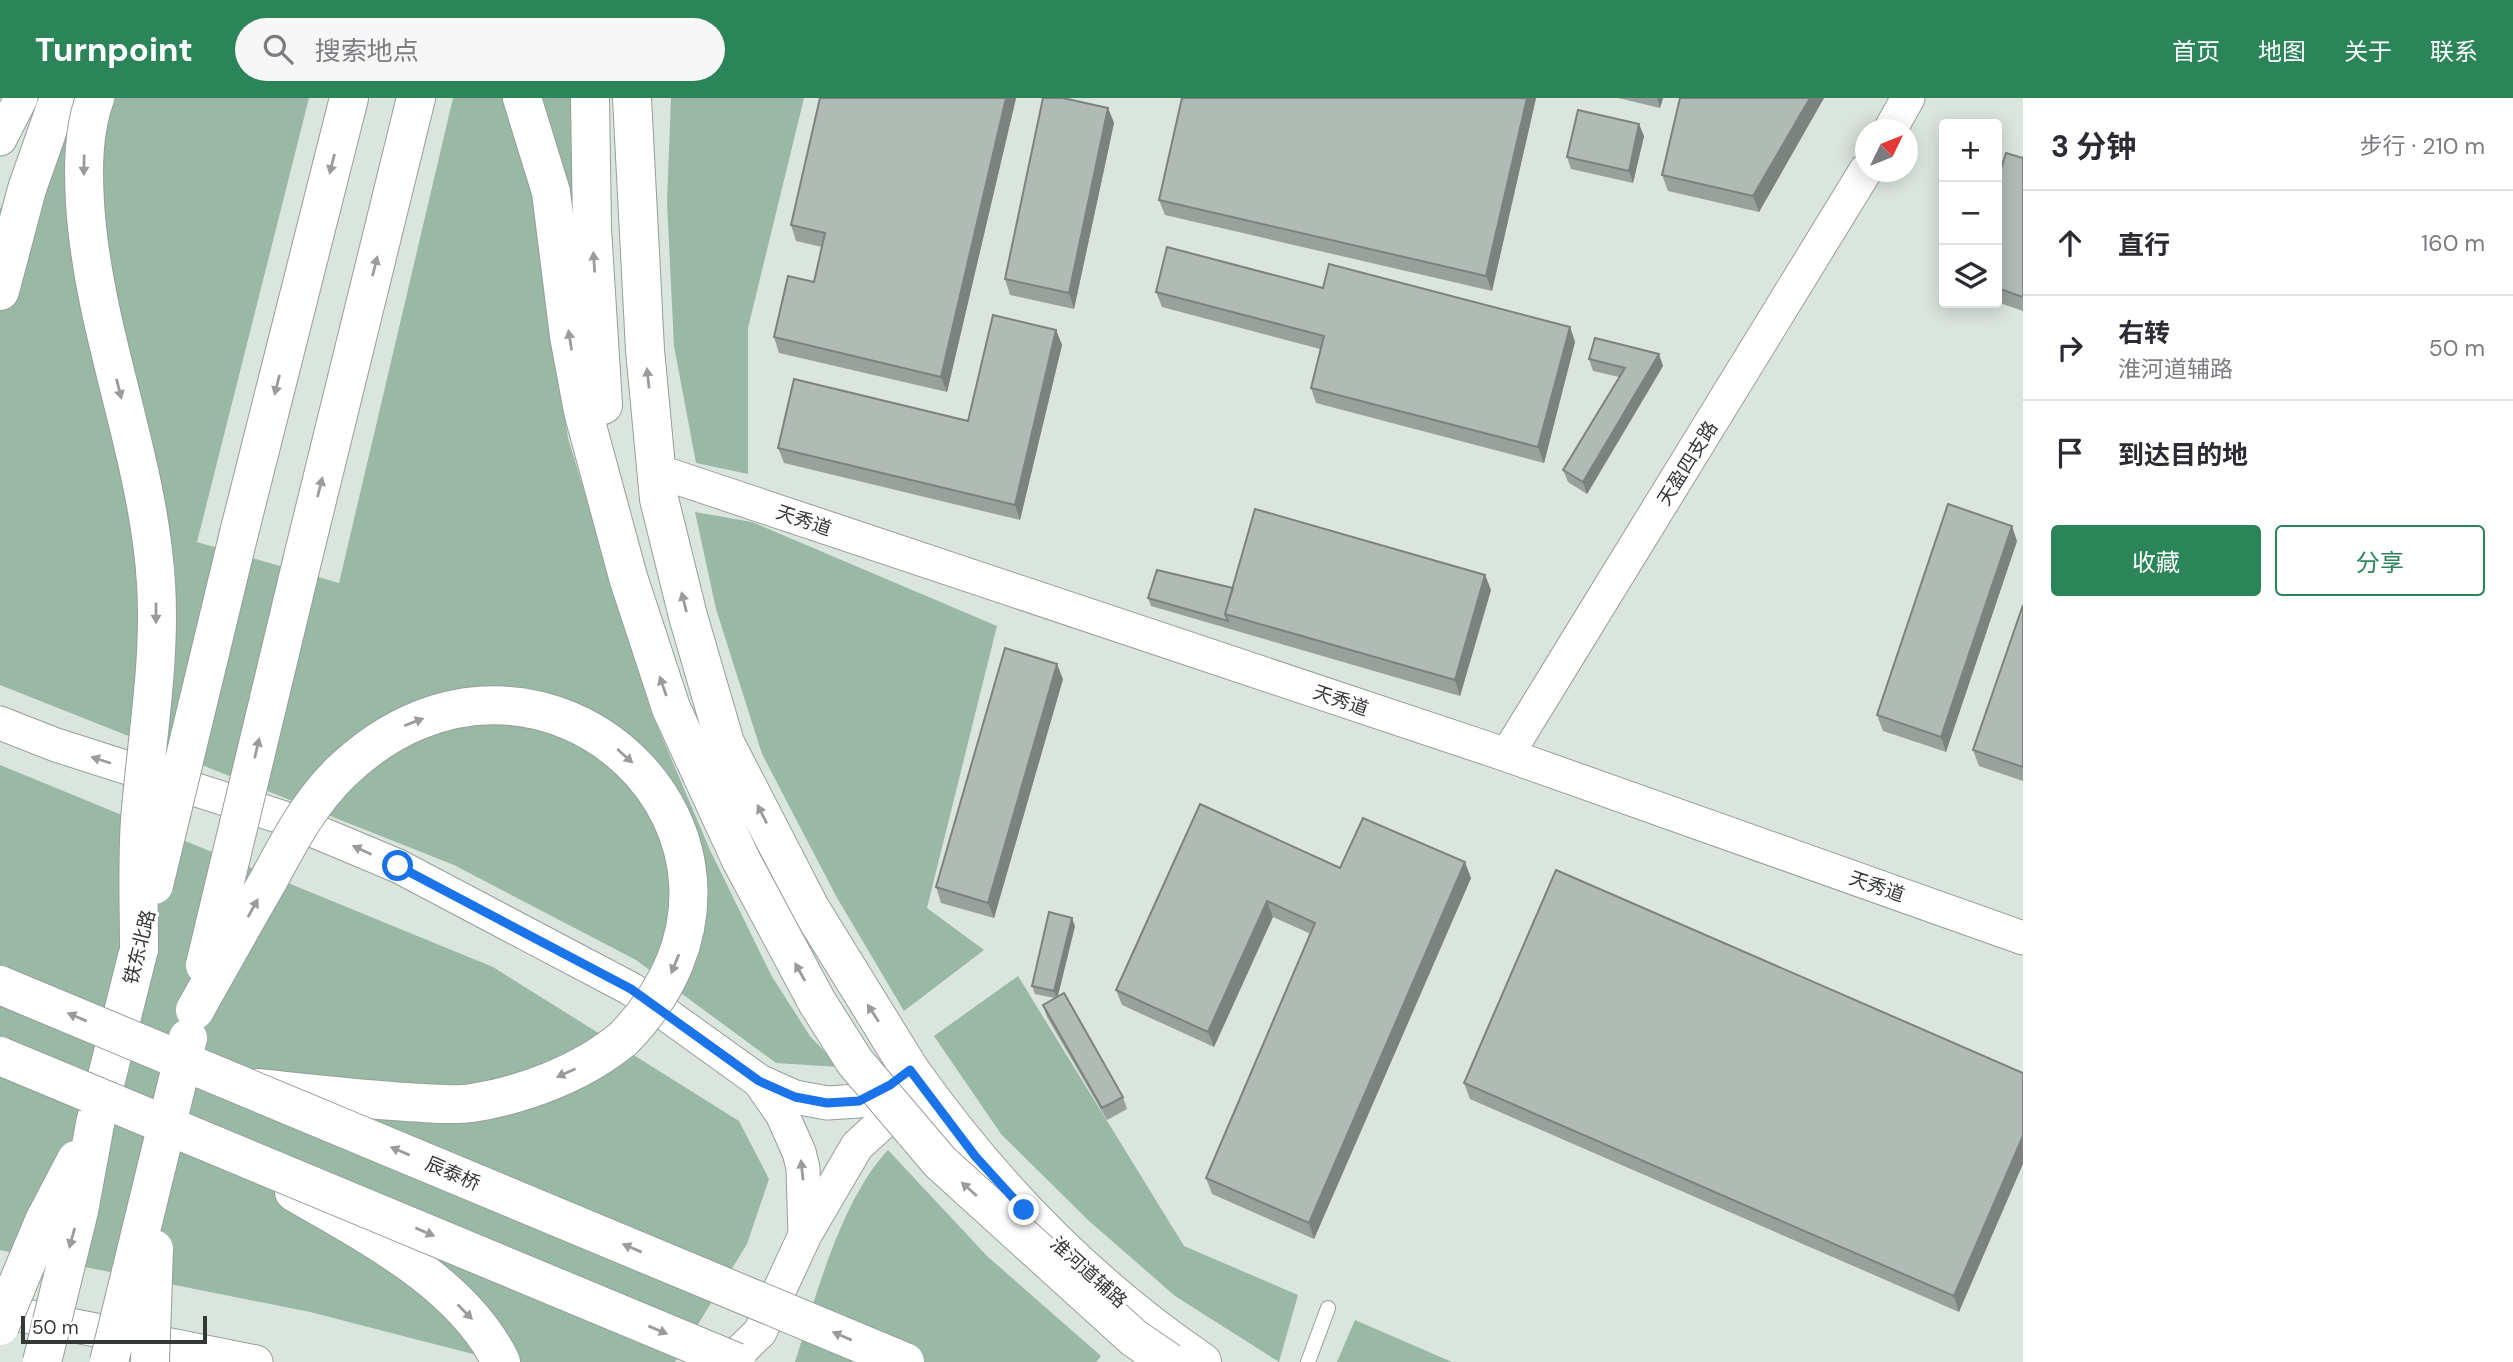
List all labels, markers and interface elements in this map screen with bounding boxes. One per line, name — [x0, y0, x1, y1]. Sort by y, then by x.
search box — [235, 18, 725, 81]
text: Turnpoint — [35, 28, 193, 71]
icon: search — [259, 30, 297, 68]
text: 搜索地点 — [315, 34, 419, 68]
text: 首页 — [2172, 36, 2220, 67]
text: 地图 — [2258, 36, 2306, 67]
text: 关于 — [2344, 36, 2392, 67]
text: 联系 — [2430, 36, 2478, 67]
north arrow — [1855, 119, 1918, 182]
map controls — [1939, 119, 2002, 308]
button: + — [1939, 119, 2002, 182]
text: 3 分钟 — [2051, 127, 2136, 166]
text: 步行 · 210 m — [2359, 131, 2485, 161]
one-way arrow — [326, 153, 337, 175]
one-way arrow — [78, 154, 90, 176]
button: − — [1939, 182, 2002, 245]
icon: ahead — [2051, 224, 2089, 262]
text: 直行 — [2118, 228, 2170, 262]
text: 160 m — [2421, 228, 2485, 258]
button: layers — [1939, 245, 2002, 308]
one-way arrow — [588, 250, 599, 272]
one-way arrow — [370, 255, 381, 277]
text: 右转 — [2118, 316, 2170, 350]
one-way arrow — [564, 328, 575, 350]
icon: right — [2051, 329, 2089, 367]
text: 50 m — [2429, 333, 2485, 363]
text: 淮河道辅路 — [2118, 354, 2233, 384]
one-way arrow — [642, 366, 653, 388]
one-way arrow — [271, 374, 282, 396]
one-way arrow — [114, 378, 125, 400]
street label: 天盈四支路 — [1652, 416, 1723, 510]
icon: arrive — [2051, 434, 2089, 472]
text: 到达目的地 — [2118, 438, 2248, 472]
one-way arrow — [315, 476, 326, 498]
street label: 天秀道 — [773, 499, 835, 542]
button: 收藏 — [2051, 525, 2261, 596]
button: 分享 — [2275, 525, 2485, 596]
one-way arrow — [678, 590, 689, 612]
one-way arrow — [151, 602, 162, 624]
one-way arrow — [657, 676, 668, 697]
street label: 天秀道 — [1310, 679, 1372, 722]
one-way arrow — [404, 717, 425, 728]
one-way arrow — [252, 737, 263, 759]
one-way arrow — [617, 748, 634, 764]
one-way arrow — [90, 754, 111, 764]
one-way arrow — [756, 804, 767, 824]
one-way arrow — [352, 844, 372, 856]
route start — [382, 850, 413, 881]
street label: 天秀道 — [1846, 865, 1908, 908]
one-way arrow — [246, 898, 259, 917]
street label: 铁东北路 — [118, 907, 161, 987]
one-way arrow — [669, 953, 680, 974]
one-way arrow — [794, 962, 806, 982]
one-way arrow — [867, 1003, 880, 1022]
one-way arrow — [66, 1011, 87, 1022]
one-way arrow — [556, 1067, 576, 1079]
one-way arrow — [389, 1145, 410, 1156]
street label: 辰泰桥 — [422, 1151, 484, 1196]
one-way arrow — [796, 1159, 807, 1181]
one-way arrow — [960, 1181, 978, 1197]
route end — [1008, 1194, 1039, 1225]
one-way arrow — [415, 1227, 436, 1238]
one-way arrow — [66, 1228, 77, 1250]
street label: 淮河道辅路 — [1045, 1231, 1132, 1313]
one-way arrow — [622, 1242, 643, 1253]
one-way arrow — [456, 1303, 473, 1320]
scale bar — [21, 1313, 206, 1345]
text: 50 m — [32, 1315, 79, 1340]
one-way arrow — [647, 1324, 668, 1335]
one-way arrow — [831, 1330, 852, 1341]

